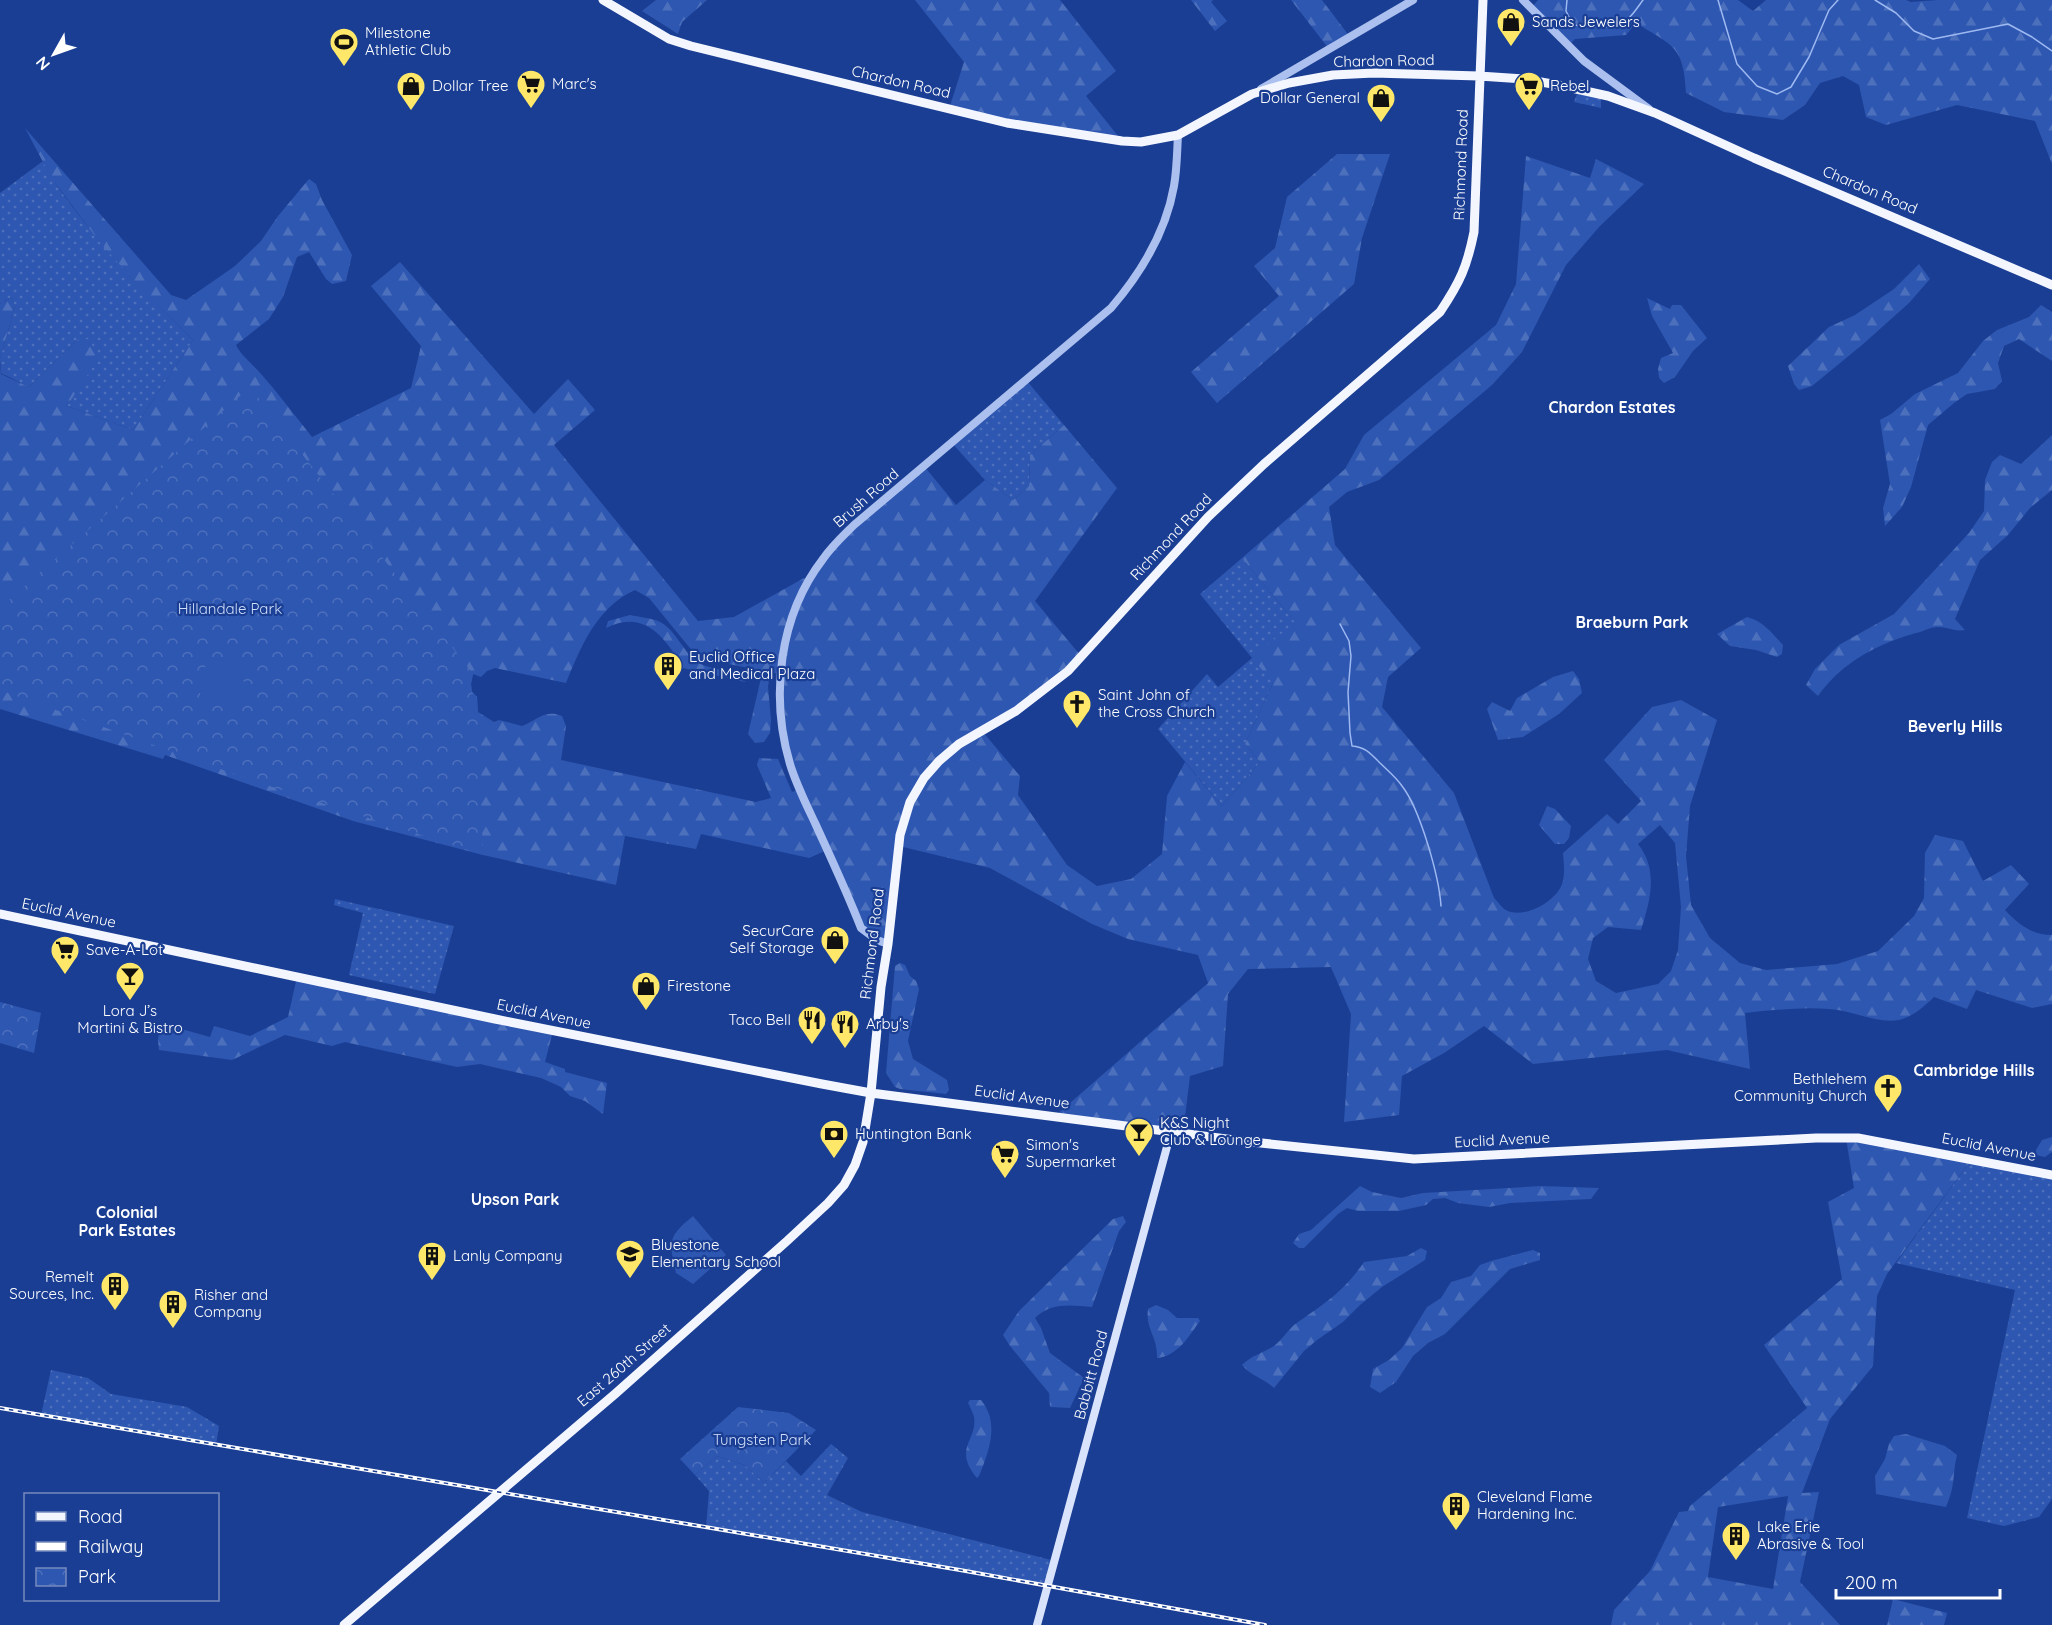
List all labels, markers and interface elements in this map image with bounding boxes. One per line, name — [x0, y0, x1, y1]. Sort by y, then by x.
shop icon: Sands Jewelers — [1495, 6, 1527, 48]
place label: Sands Jewelers — [1532, 12, 1640, 31]
place label: Milestone Athletic Club — [365, 23, 451, 59]
north arrow — [24, 24, 84, 84]
sports icon: Milestone Athletic Club — [328, 26, 360, 68]
street label: Chardon Road — [1333, 50, 1435, 71]
text: N — [31, 53, 54, 75]
street label: Chardon Road — [850, 61, 952, 102]
supermarket icon: Marc's — [515, 68, 547, 110]
shop icon: Dollar Tree — [395, 70, 427, 112]
supermarket icon: Rebel — [1513, 70, 1545, 112]
place label: Marc's — [552, 74, 597, 93]
place label: Dollar Tree — [432, 76, 508, 95]
place label: Rebel — [1550, 76, 1589, 95]
shop icon: Dollar General — [1365, 82, 1397, 124]
place label: Dollar General — [1260, 88, 1360, 107]
street label: Richmond Road — [1449, 109, 1472, 221]
street label: Chardon Road — [1820, 161, 1920, 218]
district label: Chardon Estates — [1548, 397, 1676, 417]
street label: Brush Road — [829, 464, 902, 531]
street label: Richmond Road — [1126, 489, 1216, 584]
park label: Hillandale Park — [178, 599, 282, 618]
district label: Braeburn Park — [1576, 612, 1688, 632]
place label: Euclid Office and Medical Plaza — [689, 647, 815, 683]
building icon: Euclid Office and Medical Plaza — [652, 650, 684, 692]
place label: Saint John of the Cross Church — [1098, 685, 1215, 721]
church icon: Saint John of the Cross Church — [1061, 688, 1093, 730]
district label: Beverly Hills — [1908, 716, 2003, 736]
street label: Richmond Road — [855, 888, 888, 1000]
street label: Euclid Avenue — [20, 893, 118, 932]
place label: SecurCare Self Storage — [729, 921, 814, 957]
shop icon: SecurCare Self Storage — [819, 924, 851, 966]
supermarket icon: Save-A-Lot — [49, 934, 81, 976]
place label: Save-A-Lot — [86, 940, 163, 959]
bar icon: Lora J’s Martini & Bistro — [114, 960, 146, 1002]
shop icon: Firestone — [630, 970, 662, 1012]
place label: Firestone — [667, 976, 731, 995]
street label: Euclid Avenue — [495, 994, 593, 1033]
place label: Lora J’s Martini & Bistro — [77, 1001, 183, 1037]
restaurant icon: Taco Bell — [796, 1004, 828, 1046]
restaurant icon: Arby's — [829, 1008, 861, 1050]
place label: Taco Bell — [728, 1010, 791, 1029]
place label: Arby's — [866, 1014, 909, 1033]
district label: Cambridge Hills — [1913, 1060, 2035, 1080]
place label: Bethlehem Community Church — [1734, 1069, 1867, 1105]
church icon: Bethlehem Community Church — [1872, 1072, 1904, 1114]
street label: Euclid Avenue — [973, 1080, 1071, 1113]
place label: K&S Night Club & Lounge — [1160, 1113, 1261, 1149]
bar icon: K&S Night Club & Lounge — [1123, 1116, 1155, 1158]
bank icon: Huntington Bank — [818, 1118, 850, 1160]
place label: Huntington Bank — [855, 1124, 972, 1143]
street label: Euclid Avenue — [1454, 1128, 1550, 1151]
street label: Euclid Avenue — [1940, 1128, 2038, 1165]
place label: Simon's Supermarket — [1026, 1135, 1116, 1171]
supermarket icon: Simon's Supermarket — [989, 1138, 1021, 1180]
district label: Upson Park — [471, 1189, 559, 1209]
district label: Colonial Park Estates — [78, 1202, 176, 1240]
place label: Bluestone Elementary School — [651, 1235, 781, 1271]
school or university icon: Bluestone Elementary School — [614, 1238, 646, 1280]
building icon: Lanly Company — [416, 1240, 448, 1282]
place label: Lanly Company — [453, 1246, 562, 1265]
place label: Remelt Sources, Inc. — [9, 1267, 94, 1303]
building icon: Remelt Sources, Inc. — [99, 1270, 131, 1312]
place label: Risher and Company — [194, 1285, 268, 1321]
building icon: Risher and Company — [157, 1288, 189, 1330]
street label: East 260th Street — [573, 1319, 674, 1410]
street label: Babbitt Road — [1069, 1328, 1112, 1422]
park label: Tungsten Park — [713, 1430, 811, 1449]
place label: Cleveland Flame Hardening Inc. — [1477, 1487, 1592, 1523]
building icon: Cleveland Flame Hardening Inc. — [1440, 1490, 1472, 1532]
legend — [24, 1493, 219, 1601]
text: Road — [78, 1505, 123, 1528]
place label: Lake Erie Abrasive & Tool — [1757, 1517, 1864, 1553]
building icon: Lake Erie Abrasive & Tool — [1720, 1520, 1752, 1562]
text: Railway — [78, 1535, 144, 1558]
scale bar — [1836, 1562, 2000, 1600]
text: Park — [78, 1565, 116, 1588]
text: 200 m — [1845, 1571, 1898, 1594]

